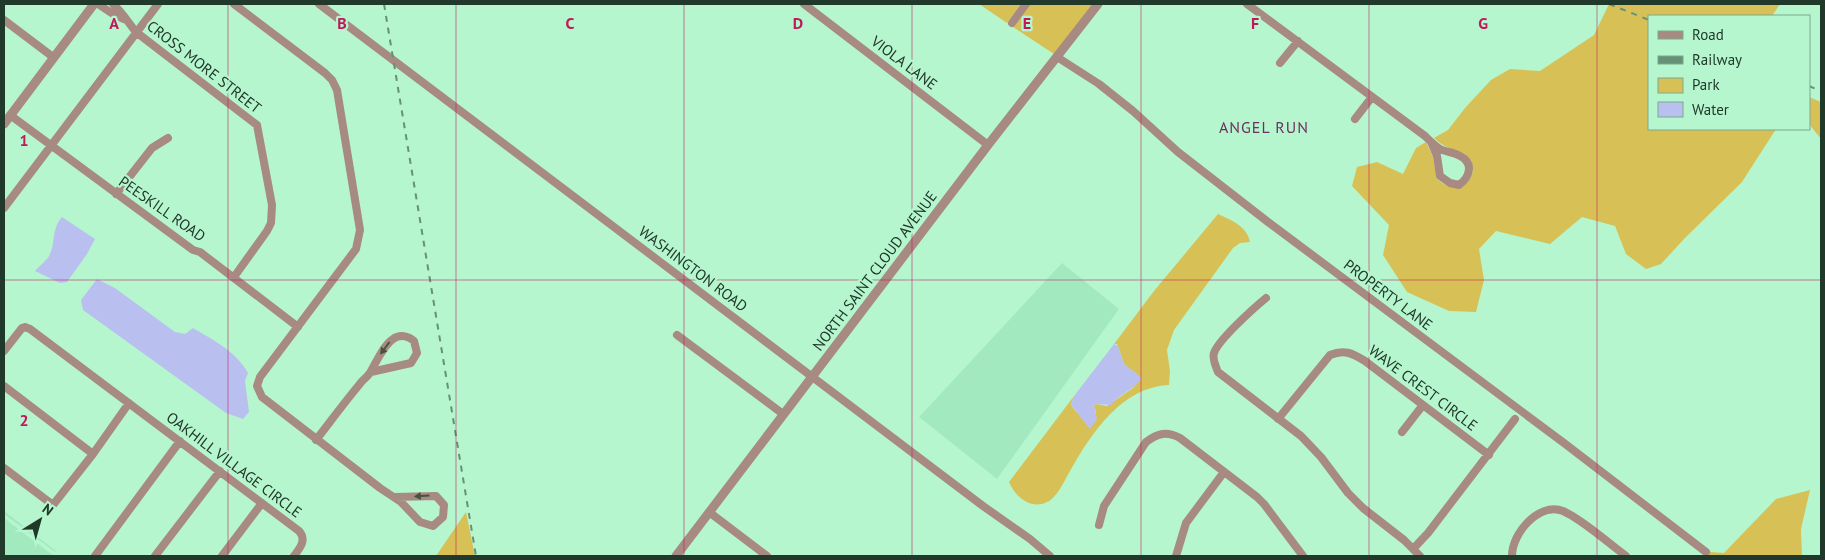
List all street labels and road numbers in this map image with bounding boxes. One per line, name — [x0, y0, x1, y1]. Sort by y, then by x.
street label: CROSS MORE STREET — [143, 16, 266, 118]
street label: VIOLA LANE — [867, 31, 941, 94]
street label: PEESKILL ROAD — [115, 172, 209, 246]
street label: NORTH SAINT CLOUD AVENUE — [808, 187, 941, 354]
street label: WASHINGTON ROAD — [635, 222, 751, 316]
street label: PROPERTY LANE — [1340, 255, 1436, 334]
street label: WAVE CREST CIRCLE — [1365, 340, 1482, 435]
street label: OAKHILL VILLAGE CIRCLE — [163, 408, 306, 522]

